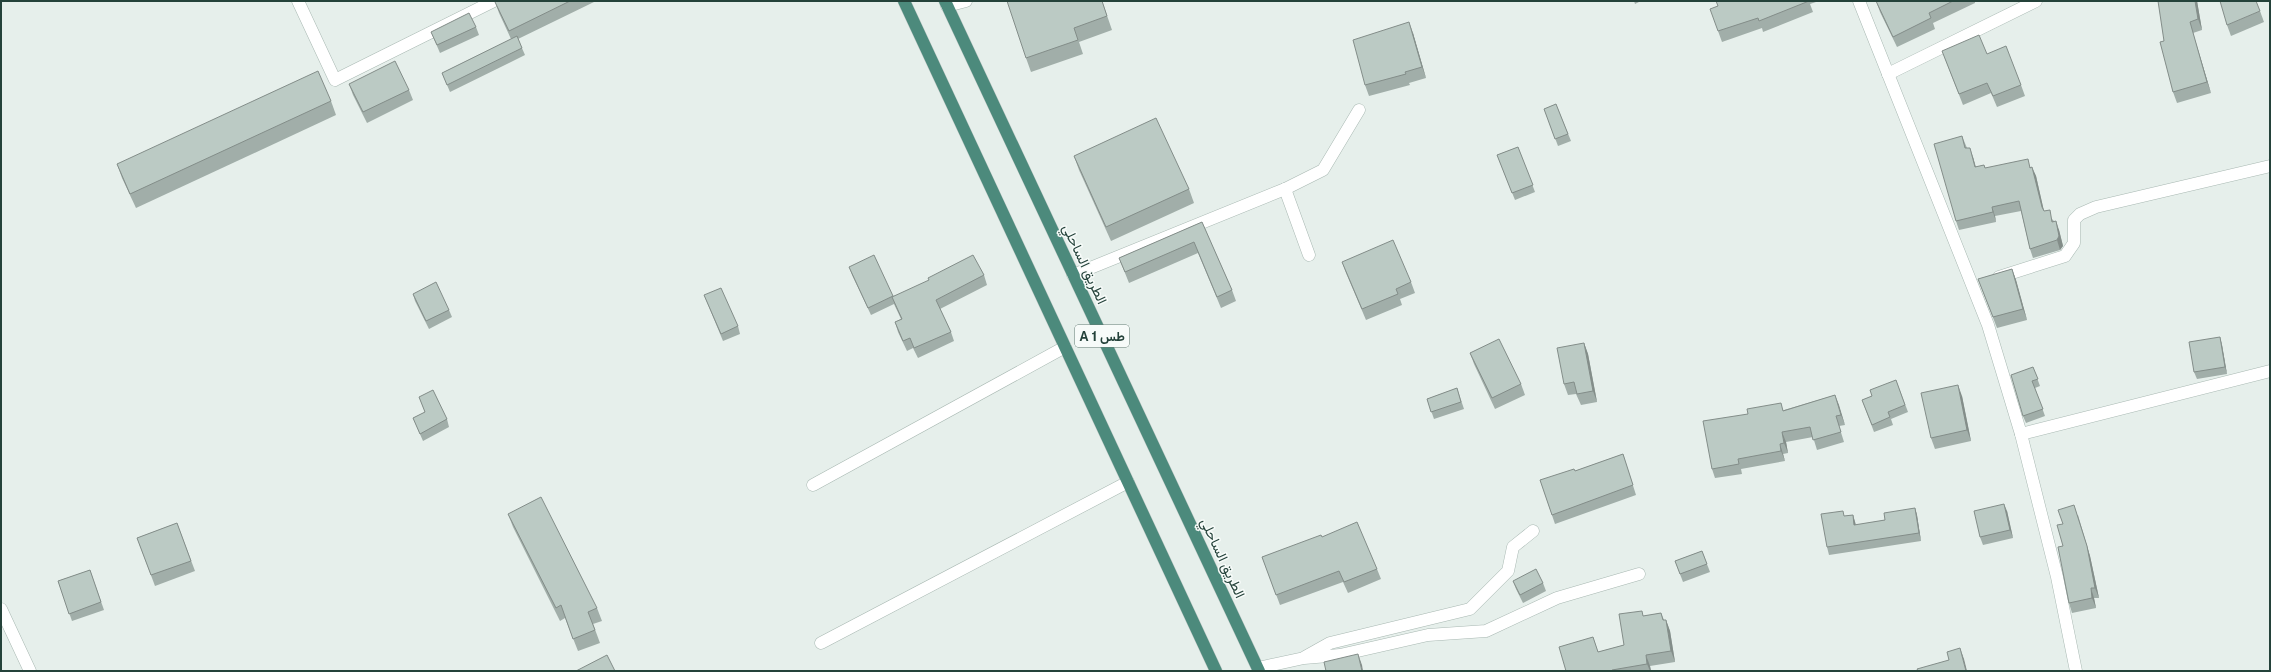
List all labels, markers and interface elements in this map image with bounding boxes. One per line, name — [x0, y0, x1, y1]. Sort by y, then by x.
street label: الطريق الساحلي — [1056, 221, 1111, 308]
road number: A 1 طس — [1075, 325, 1129, 347]
street label: الطريق الساحلي — [1194, 515, 1249, 602]

